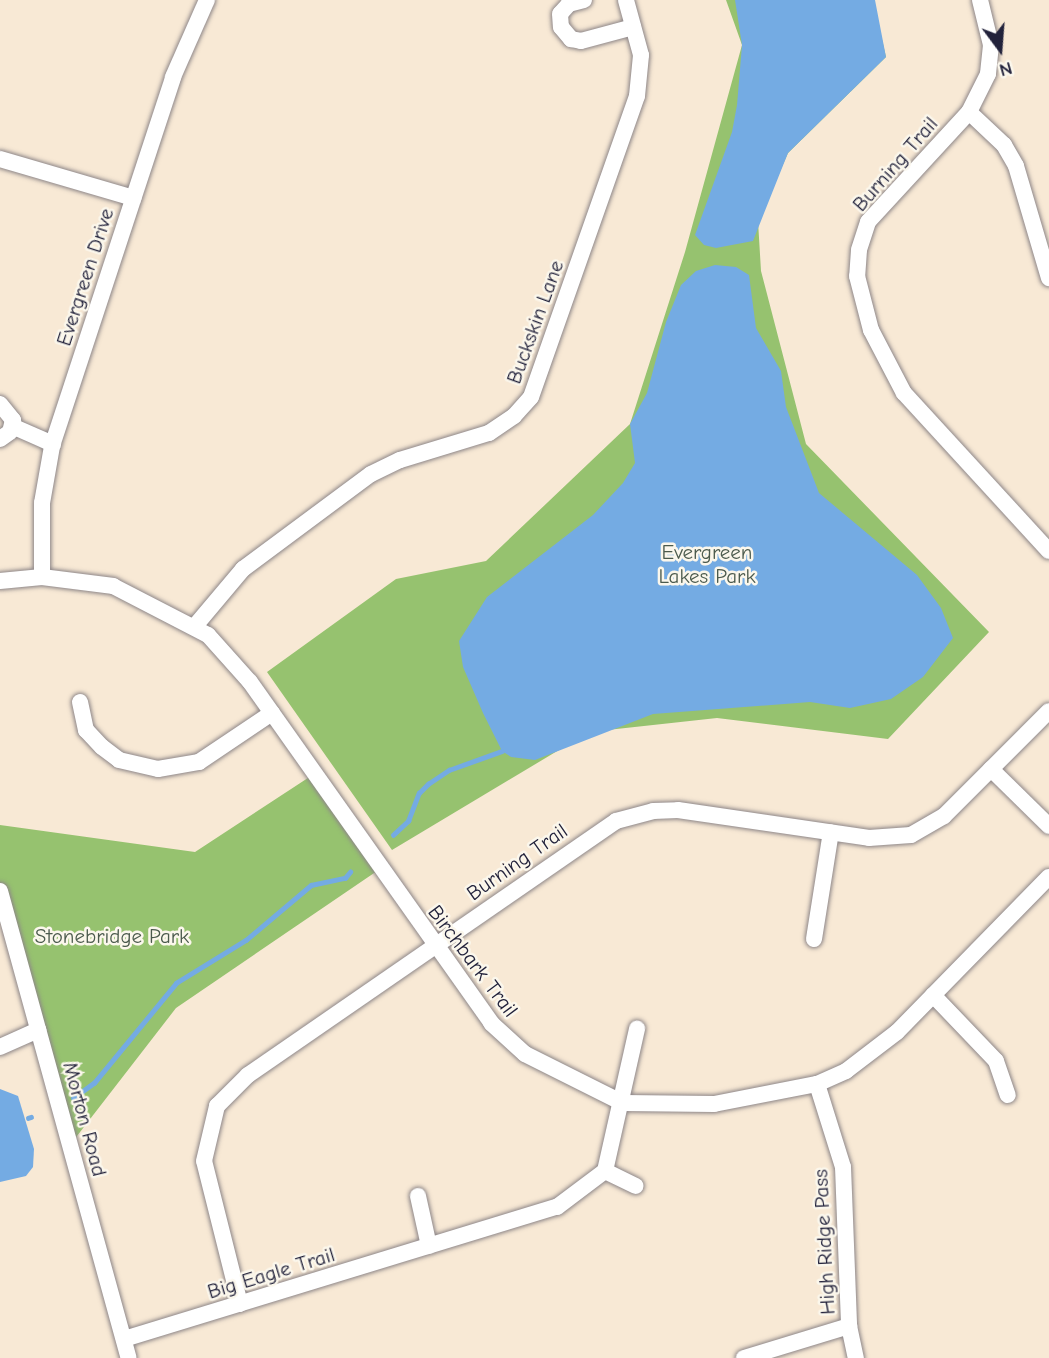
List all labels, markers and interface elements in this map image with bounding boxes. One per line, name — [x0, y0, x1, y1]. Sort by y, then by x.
north arrow — [965, 14, 1035, 84]
text: N — [997, 57, 1015, 81]
street label: Burning Trail — [847, 111, 943, 217]
street label: Evergreen Drive — [51, 205, 119, 349]
street label: Buckskin Lane — [501, 257, 569, 387]
park label: Evergreen Lakes Park — [658, 539, 756, 589]
street label: Burning Trail — [462, 818, 572, 906]
street label: Birchbark Trail — [423, 900, 523, 1022]
park label: Stonebridge Park — [35, 923, 189, 949]
street label: Morton Road — [58, 1059, 112, 1179]
street label: High Ridge Pass — [808, 1169, 840, 1315]
street label: Big Eagle Trail — [204, 1242, 338, 1304]

